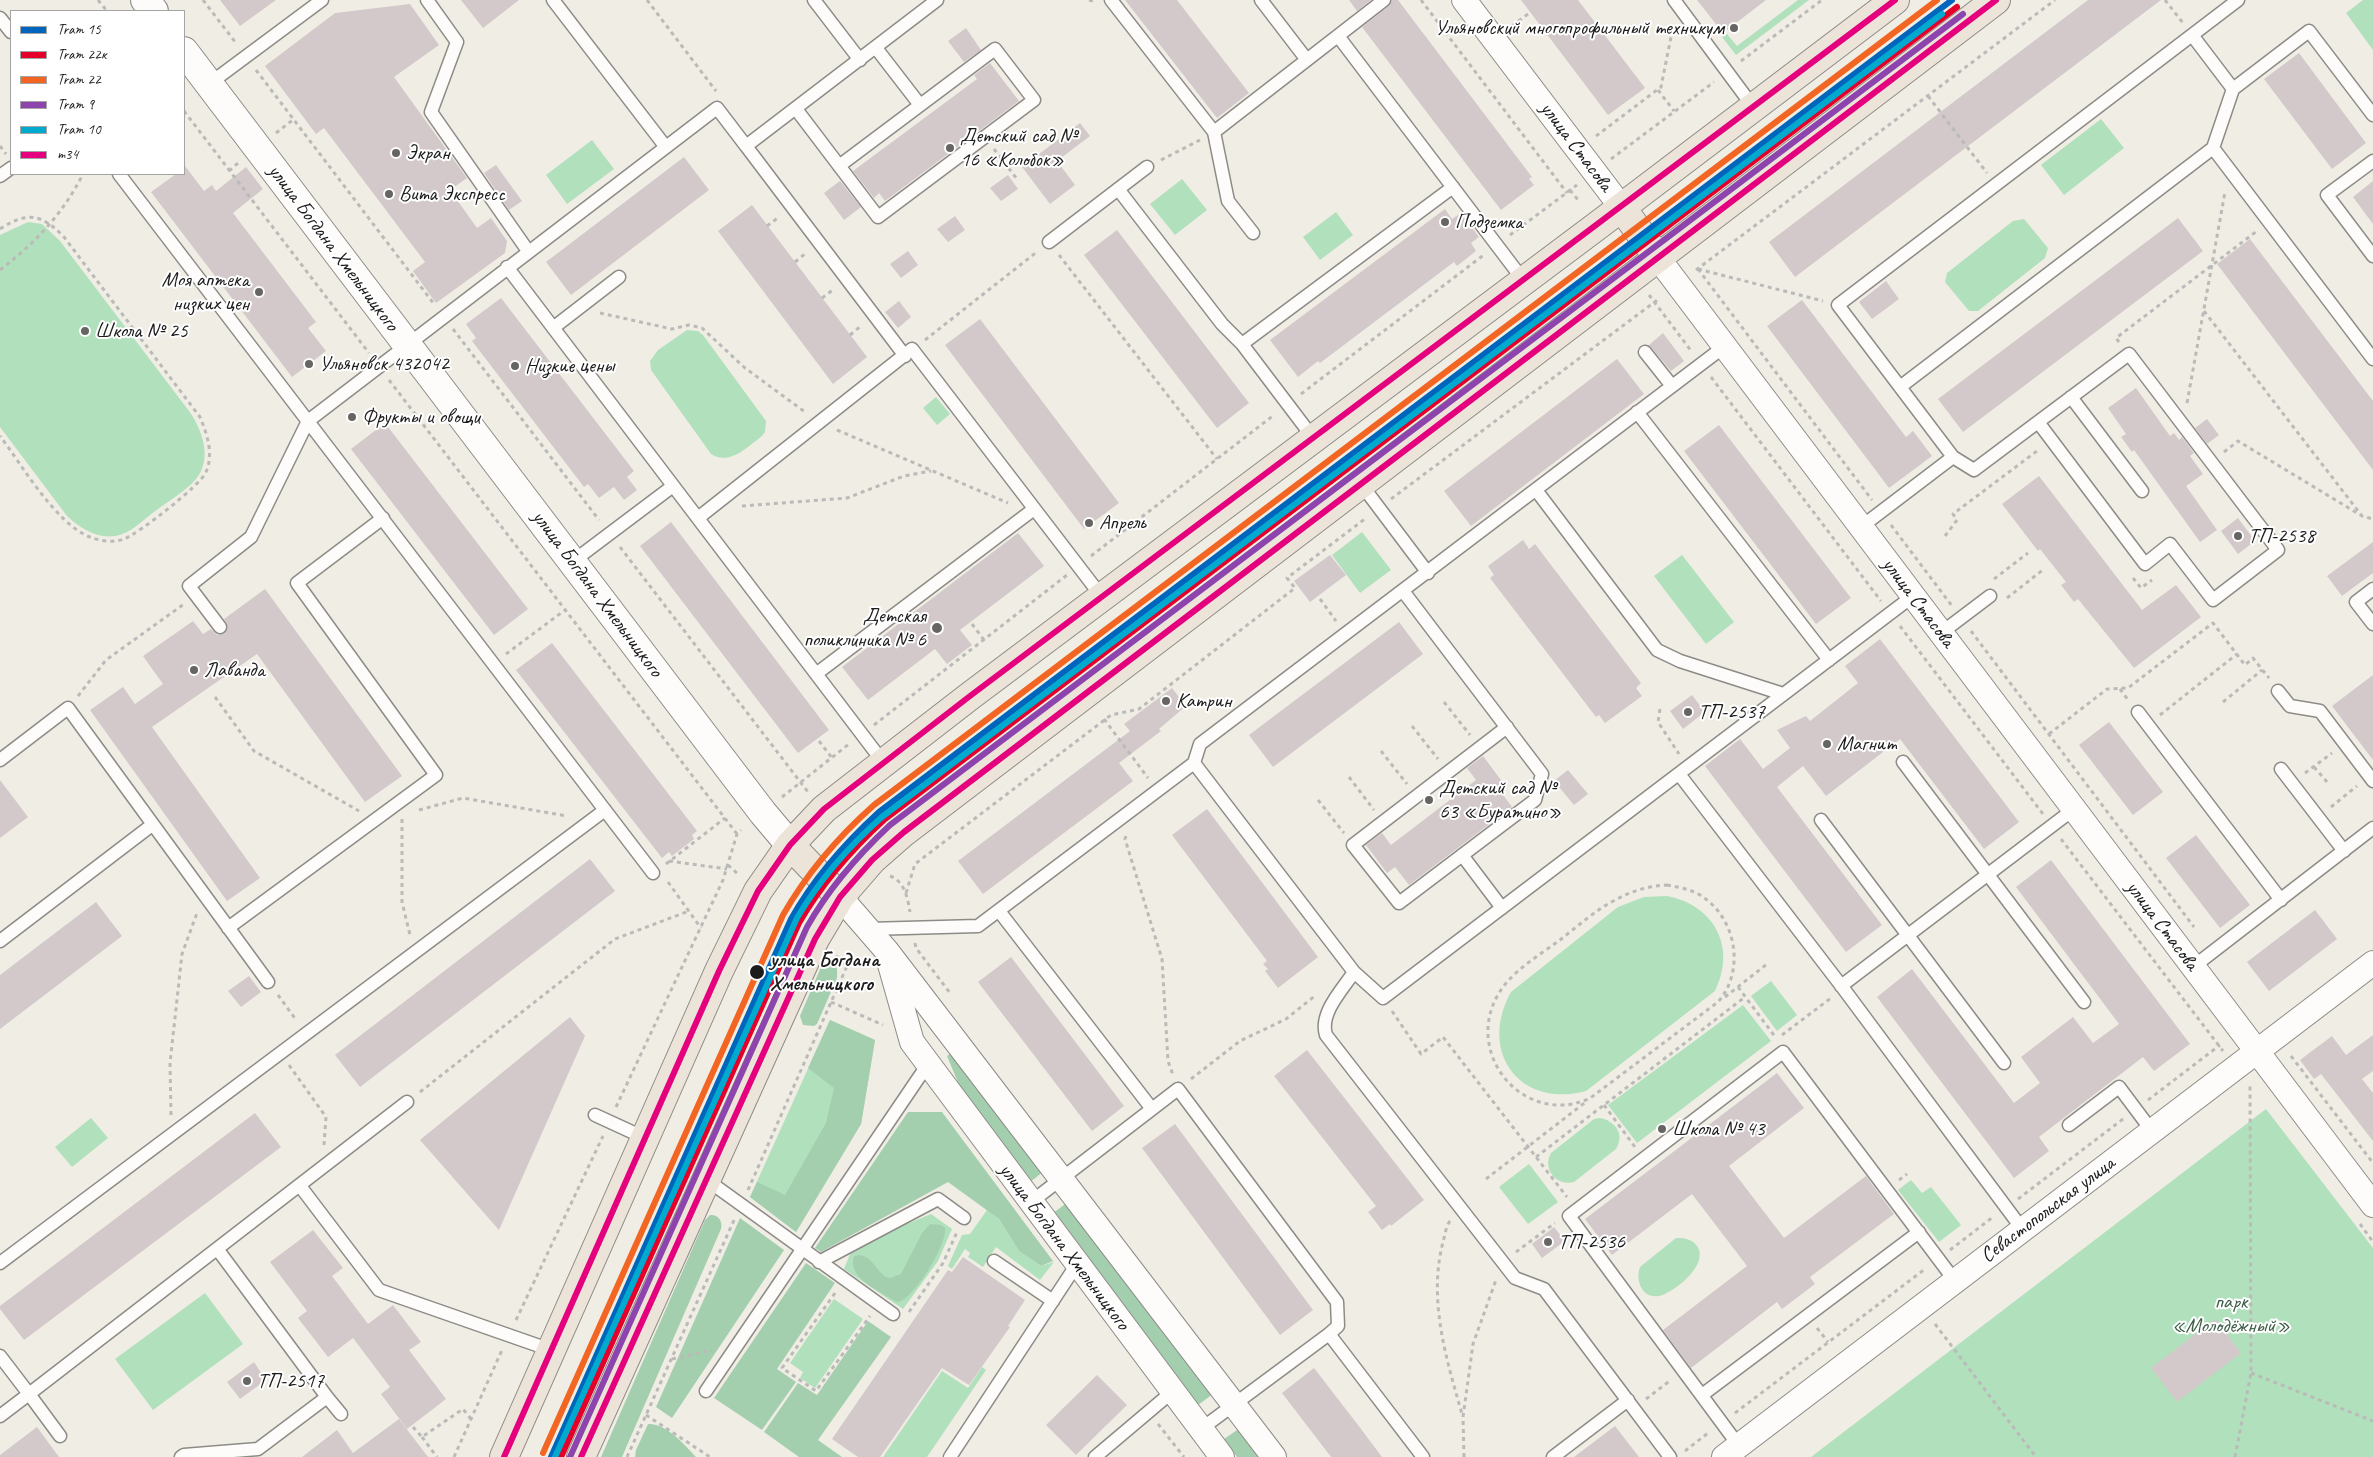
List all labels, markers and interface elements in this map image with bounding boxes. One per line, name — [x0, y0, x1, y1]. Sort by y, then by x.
legend — [10, 10, 185, 175]
place label: Ульяновский многопрофильный техникум — [1435, 15, 1724, 41]
text: Tram 15 — [57, 20, 101, 39]
marker: Ульяновский многопрофильный техникум — [1728, 22, 1740, 34]
text: Tram 22к — [57, 45, 106, 64]
text: Tram 22 — [57, 70, 101, 89]
text: Tram 9 — [57, 95, 94, 114]
street label: улица Стасова — [1534, 97, 1618, 197]
text: Tram 10 — [57, 120, 101, 139]
place label: Детский сад № 16 «Колобок» — [960, 123, 1077, 173]
place label: Экран — [406, 140, 450, 166]
marker: Детский сад № 16 «Колобок» — [944, 142, 956, 154]
text: т34 — [57, 145, 78, 164]
marker: Экран — [390, 147, 402, 159]
street label: улица Богдана Хмельницкого — [262, 160, 404, 336]
place label: Вита Экспресс — [399, 181, 505, 207]
marker: Вита Экспресс — [383, 188, 395, 200]
place label: Подземка — [1455, 209, 1523, 235]
marker: Подземка — [1439, 216, 1451, 228]
place label: Моя аптека низких цен — [162, 267, 249, 317]
marker: Моя аптека низких цен — [253, 286, 265, 298]
place label: Школа № 25 — [95, 318, 188, 344]
marker: Школа № 25 — [79, 325, 91, 337]
place label: Ульяновск 432042 — [319, 351, 449, 377]
place label: Низкие цены — [525, 353, 614, 379]
marker: Ульяновск 432042 — [303, 358, 315, 370]
marker: Низкие цены — [509, 360, 521, 372]
place label: Фрукты и овощи — [362, 404, 480, 430]
marker: Фрукты и овощи — [346, 411, 358, 423]
street label: улица Богдана Хмельницкого — [526, 506, 668, 682]
place label: Апрель — [1099, 510, 1146, 536]
marker: Апрель — [1083, 517, 1095, 529]
place label: ТП-2538 — [2248, 523, 2315, 549]
marker: ТП-2538 — [2232, 530, 2244, 542]
street label: улица Стасова — [1876, 553, 1960, 653]
place label: Детская поликлиника № 6 — [804, 603, 926, 653]
marker: Детская поликлиника № 6 — [930, 621, 944, 635]
place label: Лаванда — [204, 657, 265, 683]
marker: Лаванда — [188, 664, 200, 676]
place label: Катрин — [1176, 688, 1231, 714]
marker: Катрин — [1160, 695, 1172, 707]
place label: ТП-2537 — [1698, 699, 1765, 725]
marker: ТП-2537 — [1682, 706, 1694, 718]
place label: Магнит — [1837, 731, 1897, 757]
marker: Магнит — [1821, 738, 1833, 750]
place label: Детский сад № 63 «Буратино» — [1439, 775, 1561, 825]
marker: Детский сад № 63 «Буратино» — [1423, 794, 1435, 806]
street label: улица Стасова — [2120, 876, 2204, 976]
place label: улица Богдана Хмельницкого — [770, 947, 879, 997]
marker: улица Богдана Хмельницкого — [748, 963, 766, 981]
place label: Школа № 43 — [1672, 1116, 1765, 1142]
marker: Школа № 43 — [1656, 1123, 1668, 1135]
street label: Севастопольская улица — [1976, 1151, 2120, 1269]
street label: улица Богдана Хмельницкого — [993, 1159, 1135, 1335]
place label: ТП-2536 — [1558, 1229, 1625, 1255]
marker: ТП-2536 — [1542, 1236, 1554, 1248]
park label: парк «Молодёжный» — [2172, 1289, 2290, 1339]
place label: ТП-2517 — [257, 1368, 324, 1394]
marker: ТП-2517 — [241, 1375, 253, 1387]

